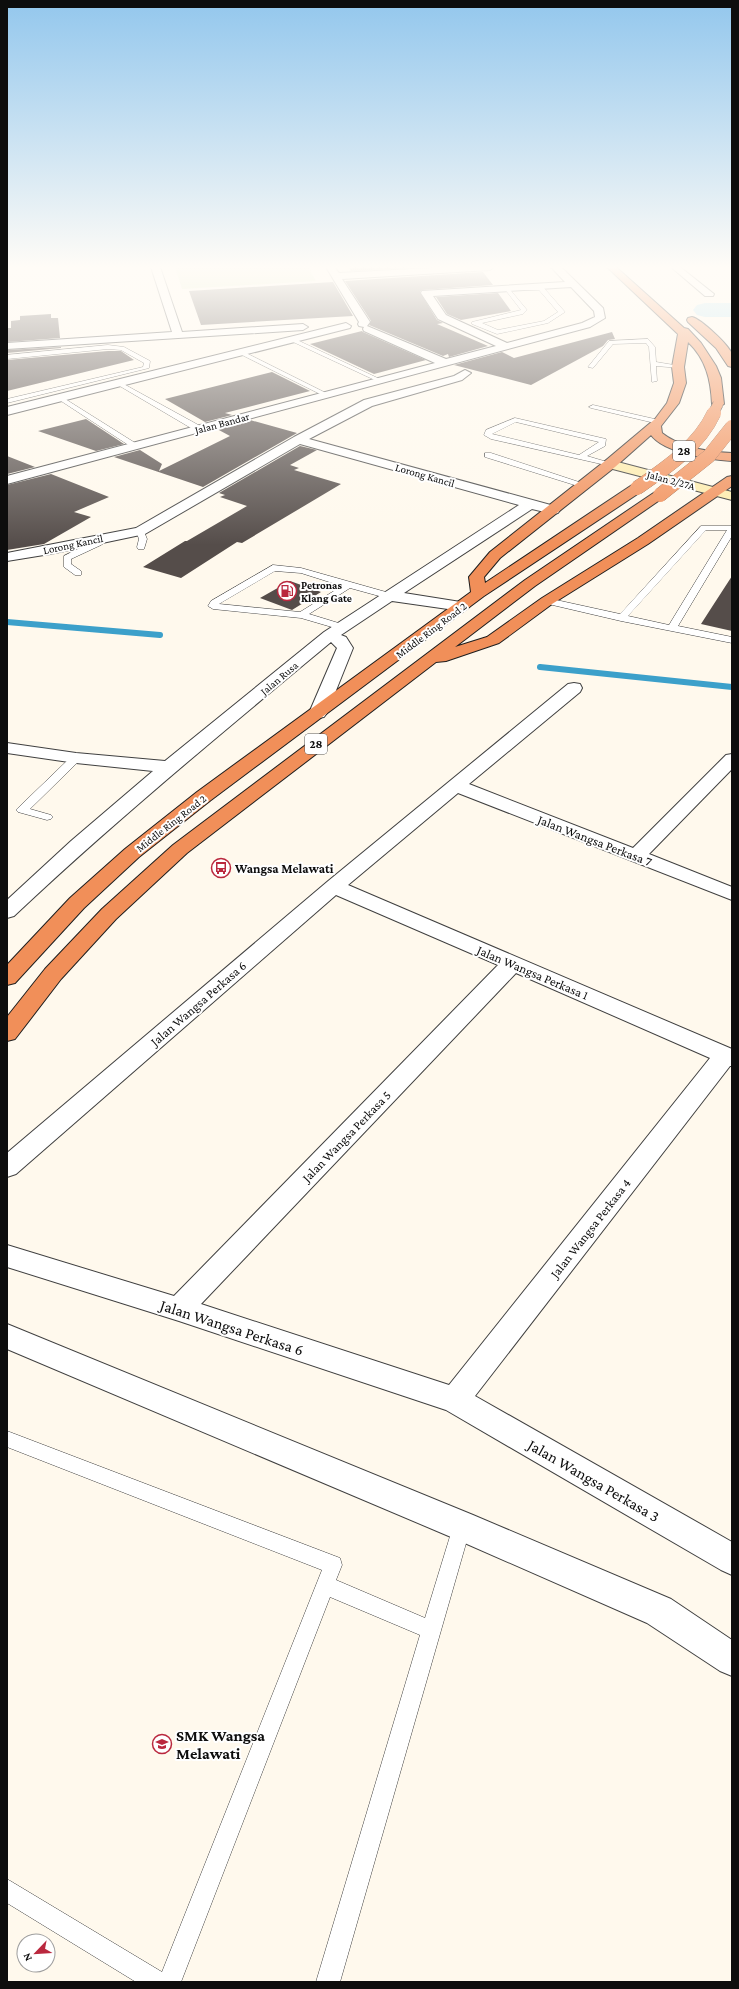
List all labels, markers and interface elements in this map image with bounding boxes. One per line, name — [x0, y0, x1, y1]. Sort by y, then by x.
street label: Jalan Bandar — [192, 410, 251, 437]
road number: 28 — [673, 441, 695, 461]
street label: Lorong Kancil — [394, 461, 456, 490]
street label: Jalan 2/27A — [644, 468, 697, 493]
street label: Lorong Kancil — [42, 532, 104, 557]
place label: Petronas Klang Gate — [301, 579, 352, 604]
fuel station icon: Petronas Klang Gate — [276, 580, 298, 602]
street label: Middle Ring Road 2 — [393, 600, 469, 661]
street label: Jalan Rusa — [257, 659, 301, 699]
road number: 28 — [305, 734, 327, 754]
street label: Middle Ring Road 2 — [134, 792, 209, 855]
street label: Jalan Wangsa Perkasa 7 — [535, 811, 654, 869]
bus stop icon: Wangsa Melawati — [210, 857, 232, 879]
place label: Wangsa Melawati — [234, 861, 334, 876]
street label: Jalan Wangsa Perkasa 1 — [474, 942, 591, 1003]
street label: Jalan Wangsa Perkasa 6 — [147, 958, 249, 1050]
street label: Jalan Wangsa Perkasa 5 — [298, 1088, 394, 1186]
street label: Jalan Wangsa Perkasa 4 — [546, 1175, 634, 1282]
street label: Jalan Wangsa Perkasa 6 — [156, 1296, 306, 1360]
street label: Jalan Wangsa Perkasa 3 — [523, 1435, 663, 1526]
place label: SMK Wangsa Melawati — [176, 1727, 265, 1762]
school or university icon: SMK Wangsa Melawati — [151, 1733, 173, 1755]
north arrow — [16, 1933, 56, 1973]
text: N — [20, 1951, 34, 1963]

